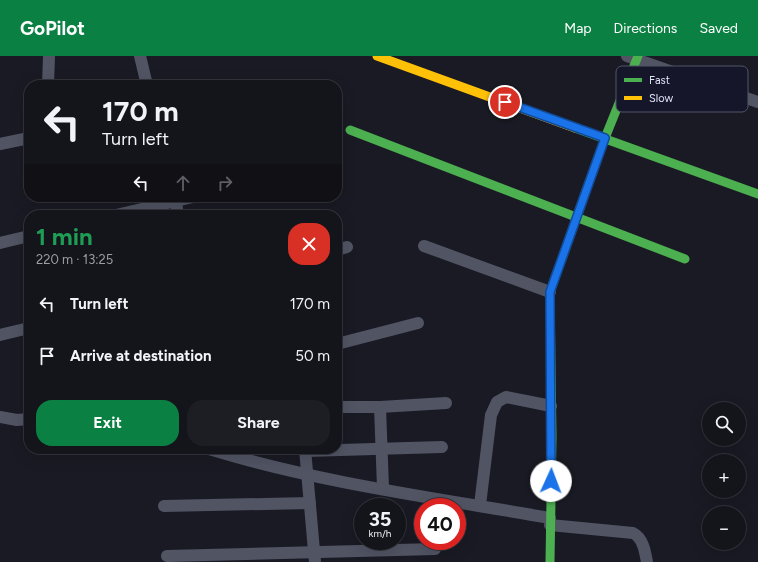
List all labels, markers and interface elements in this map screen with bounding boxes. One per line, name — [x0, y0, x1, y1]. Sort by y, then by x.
text: GoPilot — [20, 17, 85, 40]
text: Map — [564, 20, 592, 37]
text: Directions — [614, 20, 677, 37]
text: Saved — [699, 20, 738, 37]
legend — [616, 66, 748, 112]
text: Fast — [649, 74, 670, 87]
pin — [488, 85, 522, 119]
icon: arrive — [494, 91, 516, 113]
text: Slow — [649, 92, 673, 105]
text: 170 m — [102, 94, 179, 128]
icon: left — [36, 96, 88, 148]
text: Turn left — [102, 128, 169, 150]
icon: left — [130, 172, 152, 194]
icon: ahead — [172, 172, 194, 194]
icon: right — [214, 172, 236, 194]
text: 1 min — [36, 222, 93, 251]
button: close — [288, 223, 330, 265]
text: 220 m · 13:25 — [36, 252, 113, 267]
icon: left — [36, 293, 58, 315]
text: Turn left — [70, 295, 128, 313]
text: 170 m — [290, 295, 330, 313]
icon: arrive — [36, 345, 58, 367]
text: Arrive at destination — [70, 347, 211, 365]
text: 50 m — [295, 347, 330, 365]
button: Exit — [36, 400, 179, 446]
button: Share — [187, 400, 330, 446]
map controls — [702, 402, 746, 550]
button: search — [702, 402, 746, 446]
button: + — [702, 454, 746, 498]
position arrow — [530, 460, 572, 502]
speed limit sign: 40 — [414, 498, 466, 550]
button: − — [702, 506, 746, 550]
text: 35 — [369, 507, 391, 531]
text: km/h — [369, 527, 391, 540]

